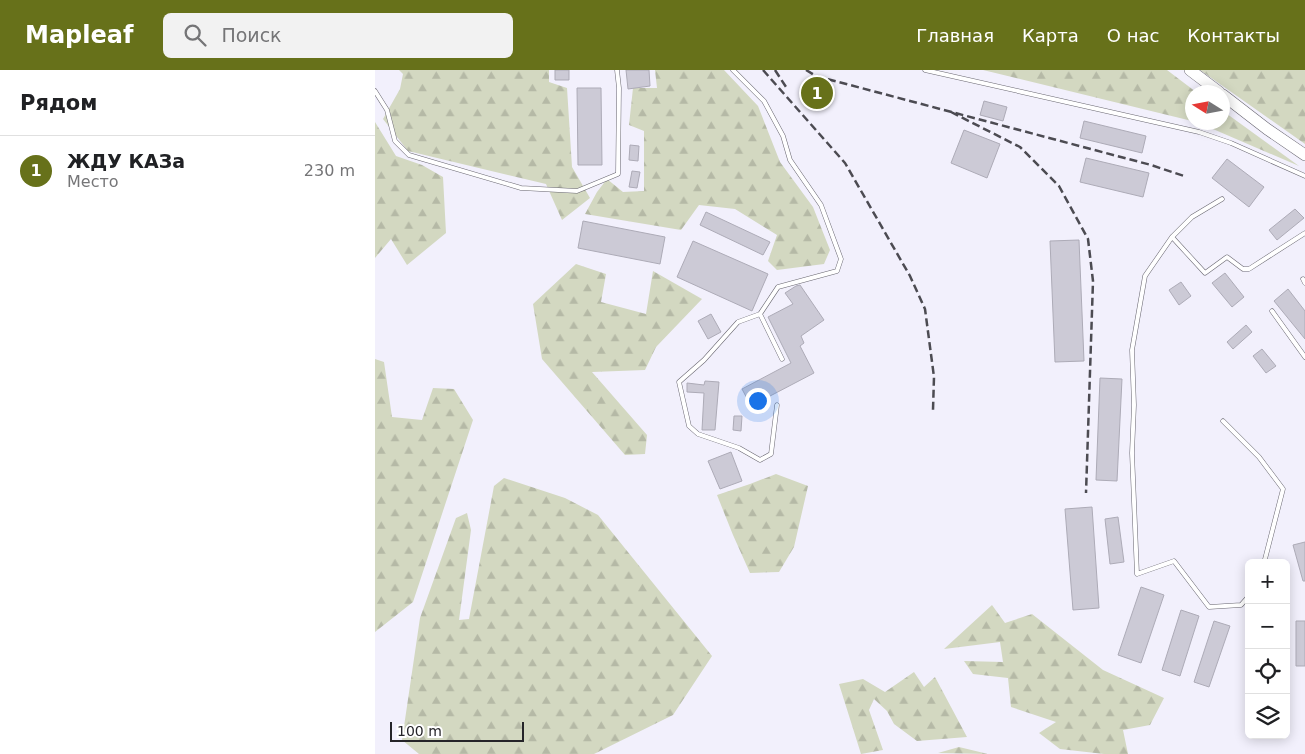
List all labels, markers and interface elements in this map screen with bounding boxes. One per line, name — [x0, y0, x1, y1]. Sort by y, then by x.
search box — [163, 13, 513, 58]
text: Mapleaf — [25, 21, 133, 49]
icon: search — [181, 21, 209, 49]
text: Поиск — [221, 24, 282, 46]
text: Главная — [916, 25, 994, 46]
text: Карта — [1022, 25, 1079, 46]
text: О нас — [1107, 25, 1159, 46]
text: Контакты — [1187, 25, 1280, 46]
pin: 1 — [801, 74, 833, 112]
north arrow — [1185, 85, 1230, 130]
text: Рядом — [20, 91, 97, 115]
text: ЖДУ КАЗа — [67, 150, 185, 172]
text: 1 — [30, 161, 42, 180]
text: 230 m — [304, 161, 355, 180]
text: Место — [67, 172, 119, 191]
your location — [745, 388, 771, 414]
map controls — [1245, 559, 1290, 739]
button: + — [1245, 559, 1290, 604]
button: − — [1245, 604, 1290, 649]
button: locate — [1245, 649, 1290, 694]
button: layers — [1245, 694, 1290, 739]
scale bar — [390, 719, 524, 742]
text: 100 m — [397, 723, 442, 739]

